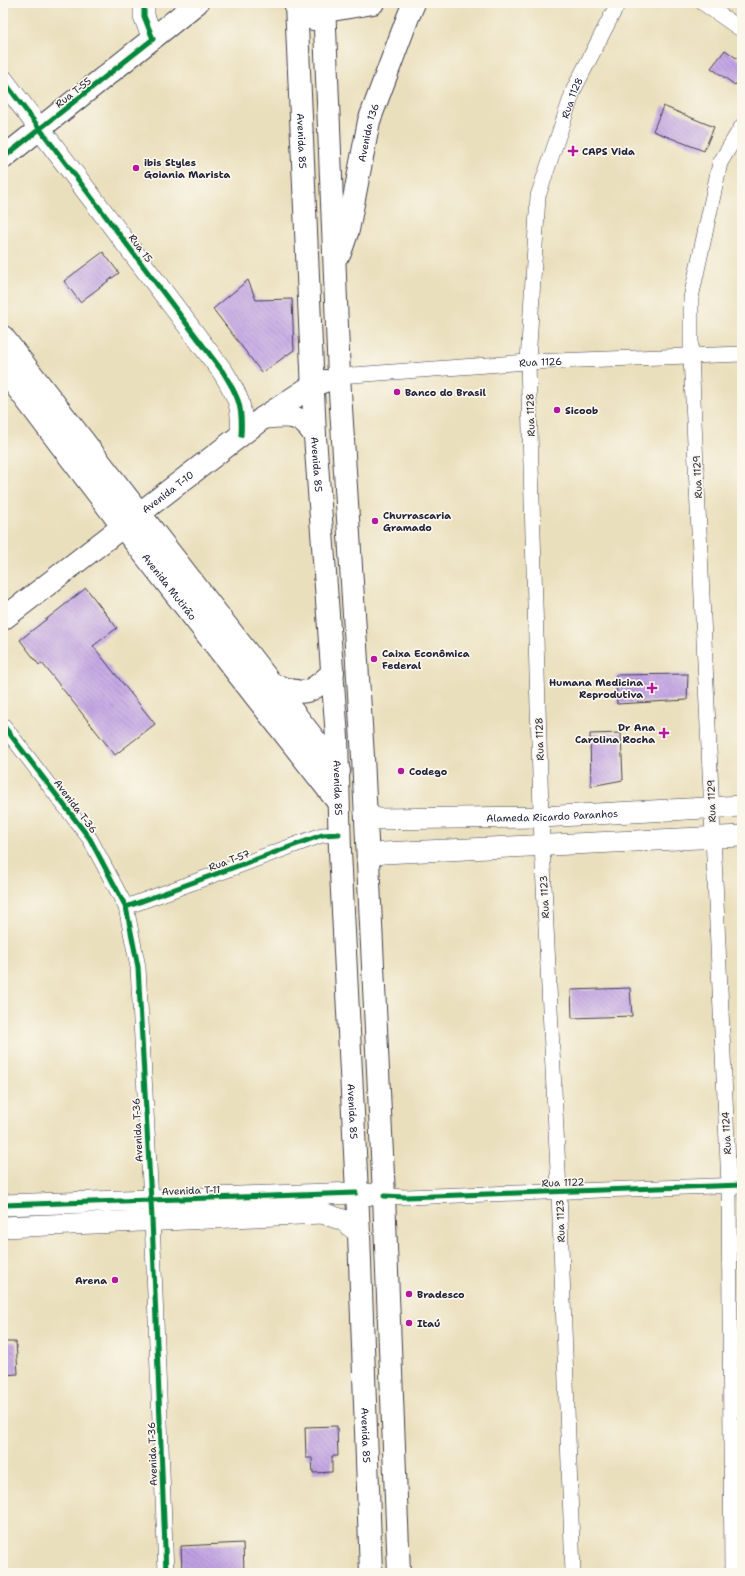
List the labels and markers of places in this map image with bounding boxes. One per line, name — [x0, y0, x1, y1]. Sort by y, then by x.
marker: CAPS Vida — [567, 145, 579, 157]
place label: CAPS Vida — [582, 145, 635, 158]
place label: ibis Styles Goiania Marista — [144, 156, 231, 181]
marker: ibis Styles Goiania Marista — [131, 163, 141, 173]
place label: Banco do Brasil — [405, 386, 486, 399]
marker: Banco do Brasil — [392, 387, 402, 397]
place label: Sicoob — [565, 404, 598, 417]
marker: Sicoob — [552, 405, 562, 415]
place label: Churrascaria Gramado — [383, 509, 451, 534]
marker: Churrascaria Gramado — [370, 516, 380, 526]
place label: Caixa Econômica Federal — [382, 647, 470, 672]
marker: Caixa Econômica Federal — [369, 654, 379, 664]
place label: Humana Medicina Reprodutiva — [549, 676, 643, 701]
marker: Humana Medicina Reprodutiva — [646, 682, 658, 694]
place label: Dr Ana Carolina Rocha — [575, 721, 655, 746]
marker: Dr Ana Carolina Rocha — [658, 727, 670, 739]
place label: Codego — [409, 765, 448, 778]
marker: Codego — [396, 766, 406, 776]
place label: Arena — [75, 1274, 107, 1287]
marker: Arena — [110, 1275, 120, 1285]
place label: Bradesco — [417, 1288, 465, 1301]
marker: Bradesco — [404, 1289, 414, 1299]
place label: Itaú — [417, 1317, 440, 1330]
marker: Itaú — [404, 1318, 414, 1328]

